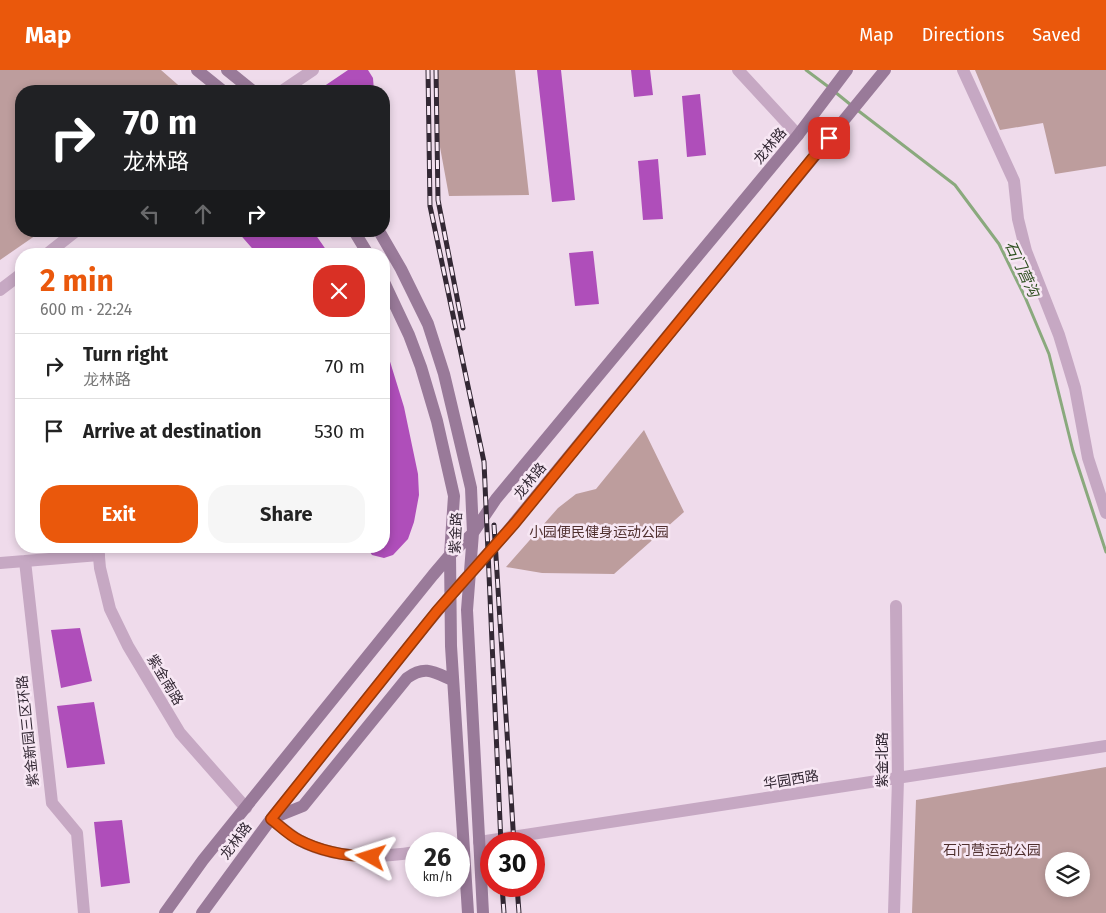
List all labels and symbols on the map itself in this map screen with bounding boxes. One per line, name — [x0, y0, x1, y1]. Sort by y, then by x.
pin — [808, 117, 850, 159]
street label: 龙林路 — [750, 124, 790, 168]
water label: 石门营沟 — [1001, 238, 1044, 302]
street label: 龙林路 — [510, 459, 550, 503]
street label: 紫金路 — [446, 512, 466, 554]
park label: 小园便民健身运动公园 — [529, 524, 669, 541]
street label: 紫金南路 — [143, 652, 187, 708]
street label: 紫金新园三区环路 — [14, 674, 42, 788]
street label: 紫金北路 — [874, 732, 891, 788]
street label: 华园西路 — [762, 767, 820, 793]
street label: 龙林路 — [217, 819, 255, 863]
position arrow — [344, 830, 396, 882]
speed limit sign: 30 — [480, 832, 545, 897]
park label: 石门营运动公园 — [943, 842, 1041, 859]

